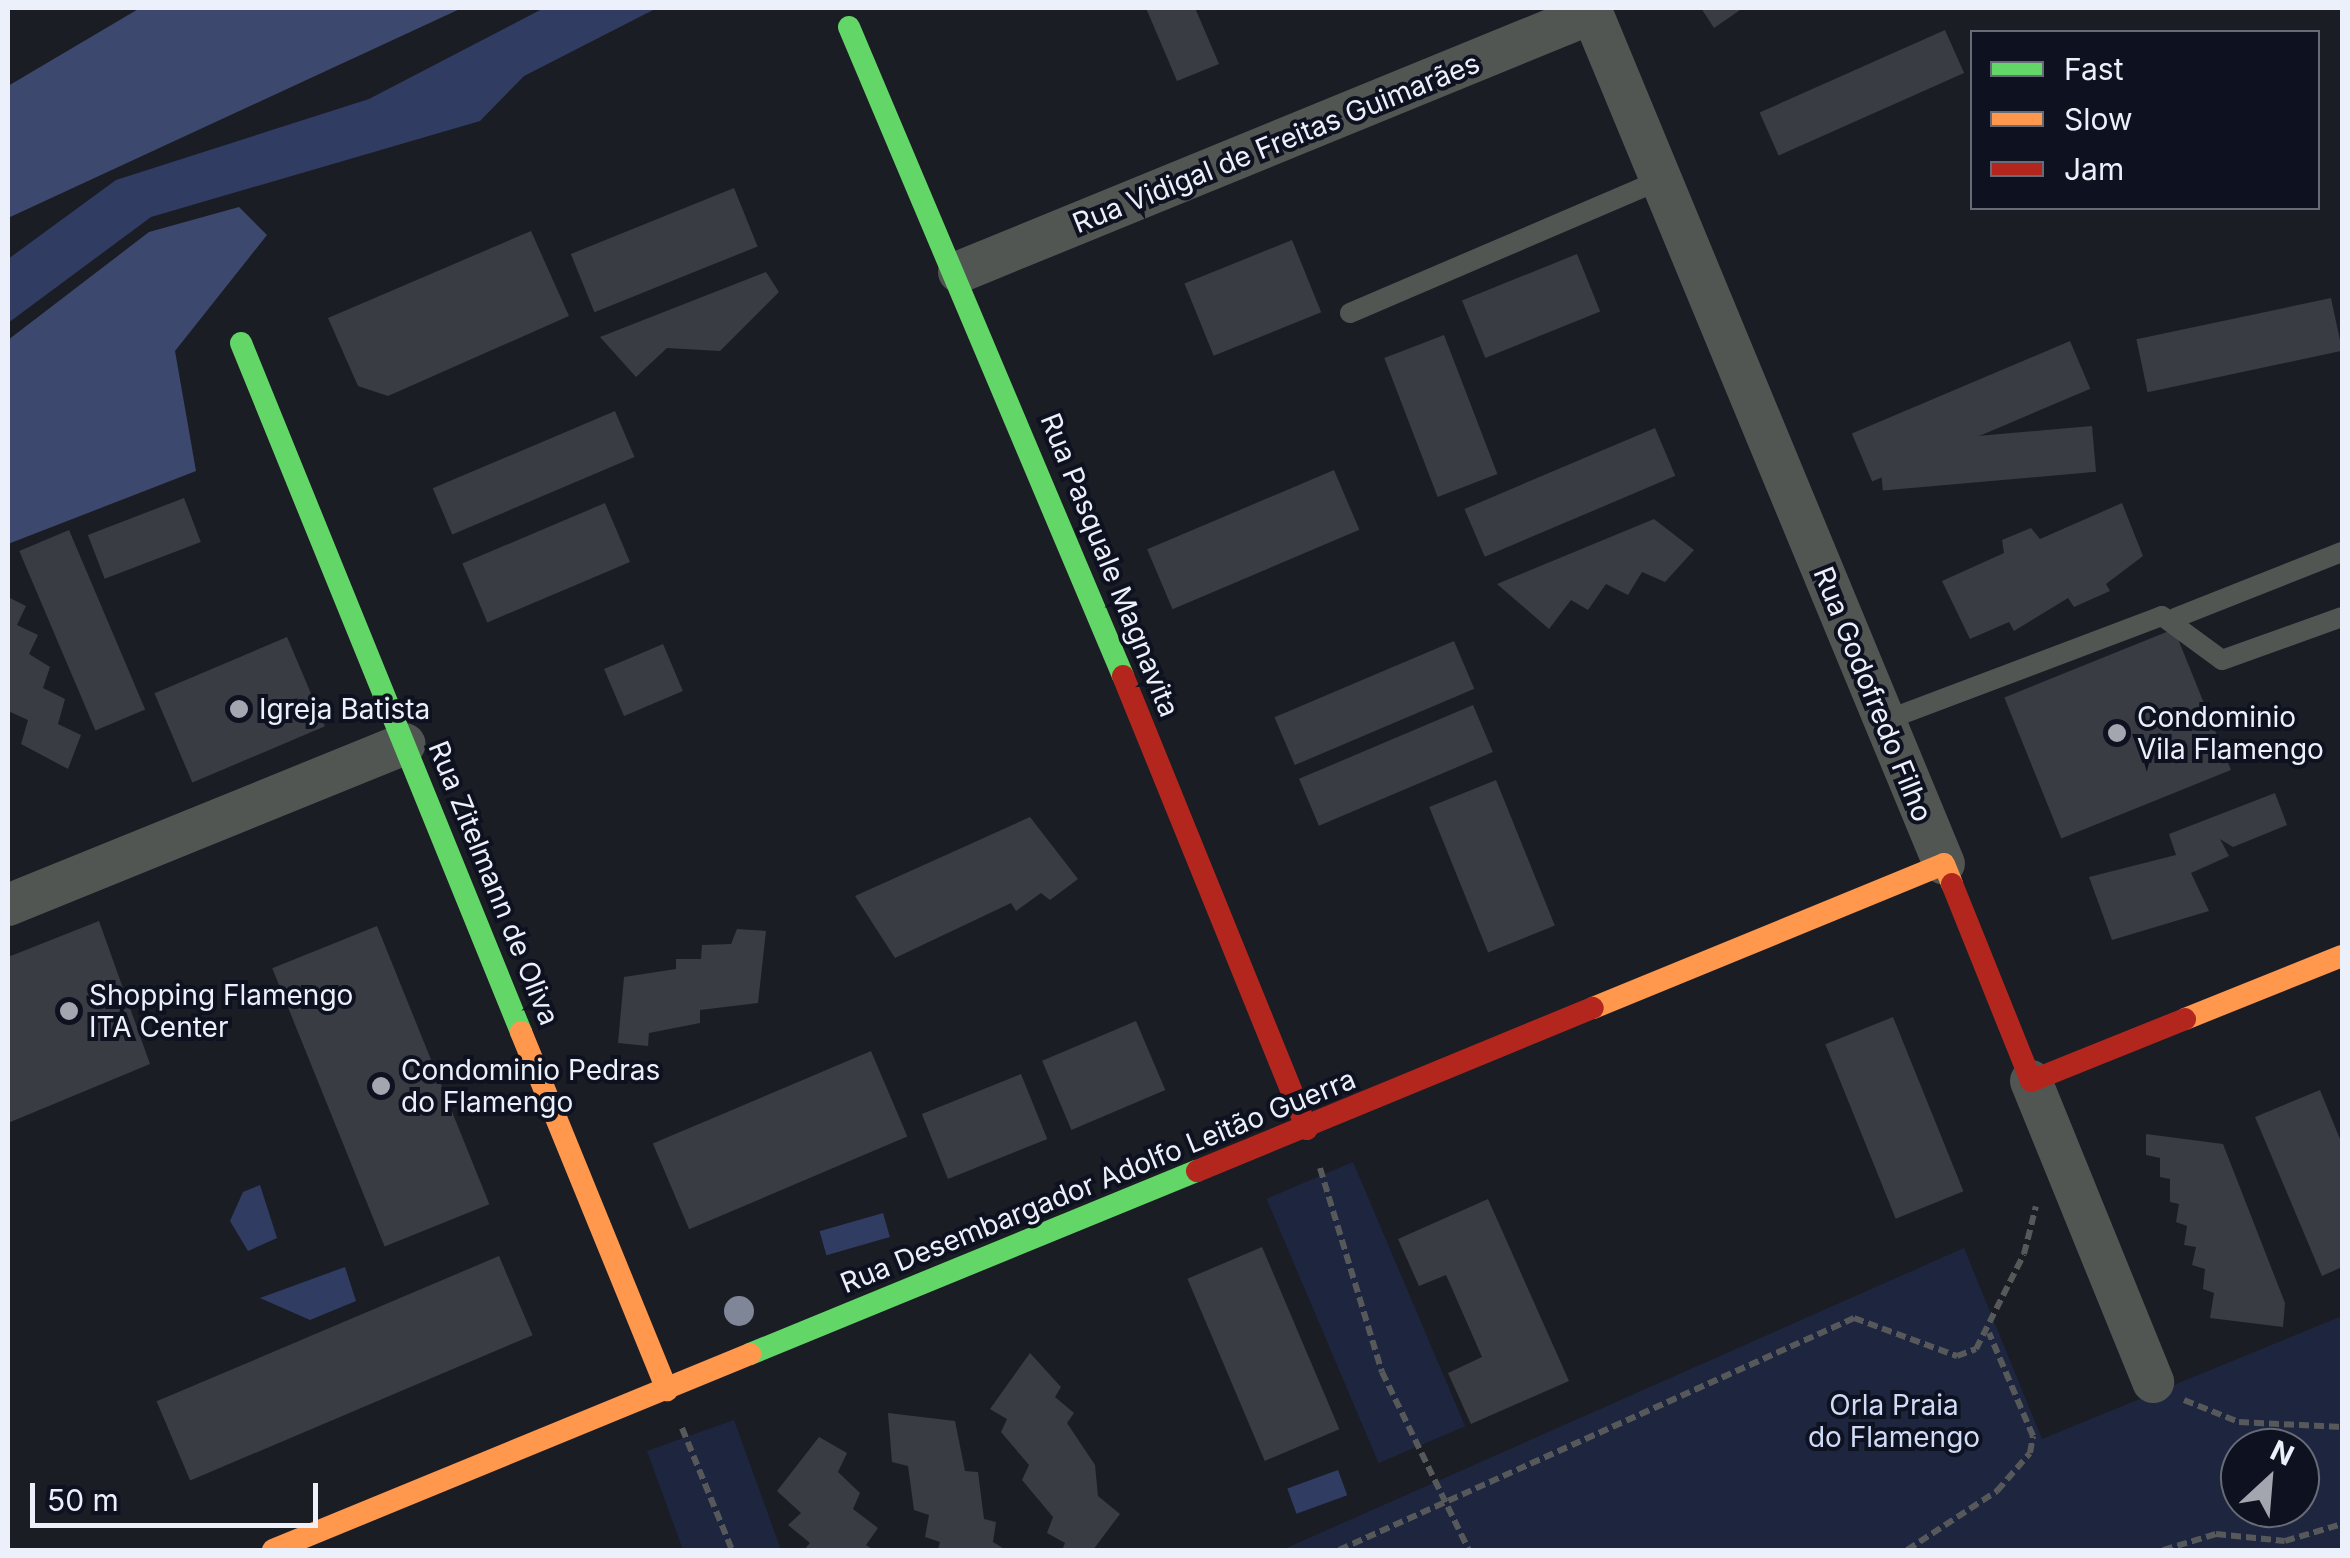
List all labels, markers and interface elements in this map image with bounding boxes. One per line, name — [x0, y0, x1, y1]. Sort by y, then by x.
legend — [1970, 30, 2320, 210]
street label: Rua Vidigal de Freitas Guimarães — [1068, 46, 1484, 240]
text: Fast — [2064, 51, 2123, 87]
text: Slow — [2064, 101, 2133, 137]
text: Jam — [2064, 151, 2124, 187]
street label: Rua Pasquale Magnavita — [1034, 408, 1186, 722]
street label: Rua Godofredo Filho — [1807, 562, 1939, 826]
place label: Igreja Batista — [259, 692, 430, 726]
marker: Igreja Batista — [228, 698, 250, 720]
place label: Condominio Vila Flamengo — [2137, 700, 2324, 766]
marker: Condominio Vila Flamengo — [2106, 722, 2128, 744]
street label: Rua Zitelmann de Oliva — [422, 736, 566, 1030]
place label: Shopping Flamengo ITA Center — [89, 978, 353, 1044]
marker: Shopping Flamengo ITA Center — [58, 1000, 80, 1022]
place label: Condominio Pedras do Flamengo — [401, 1053, 660, 1119]
street label: Rua Desembargador Adolfo Leitão Guerra — [835, 1062, 1361, 1300]
marker: Condominio Pedras do Flamengo — [370, 1075, 392, 1097]
park label: Orla Praia do Flamengo — [1808, 1388, 1980, 1454]
north arrow — [2220, 1428, 2320, 1528]
text: N — [2265, 1433, 2299, 1473]
scale bar — [35, 1463, 322, 1525]
text: 50 m — [47, 1482, 119, 1518]

